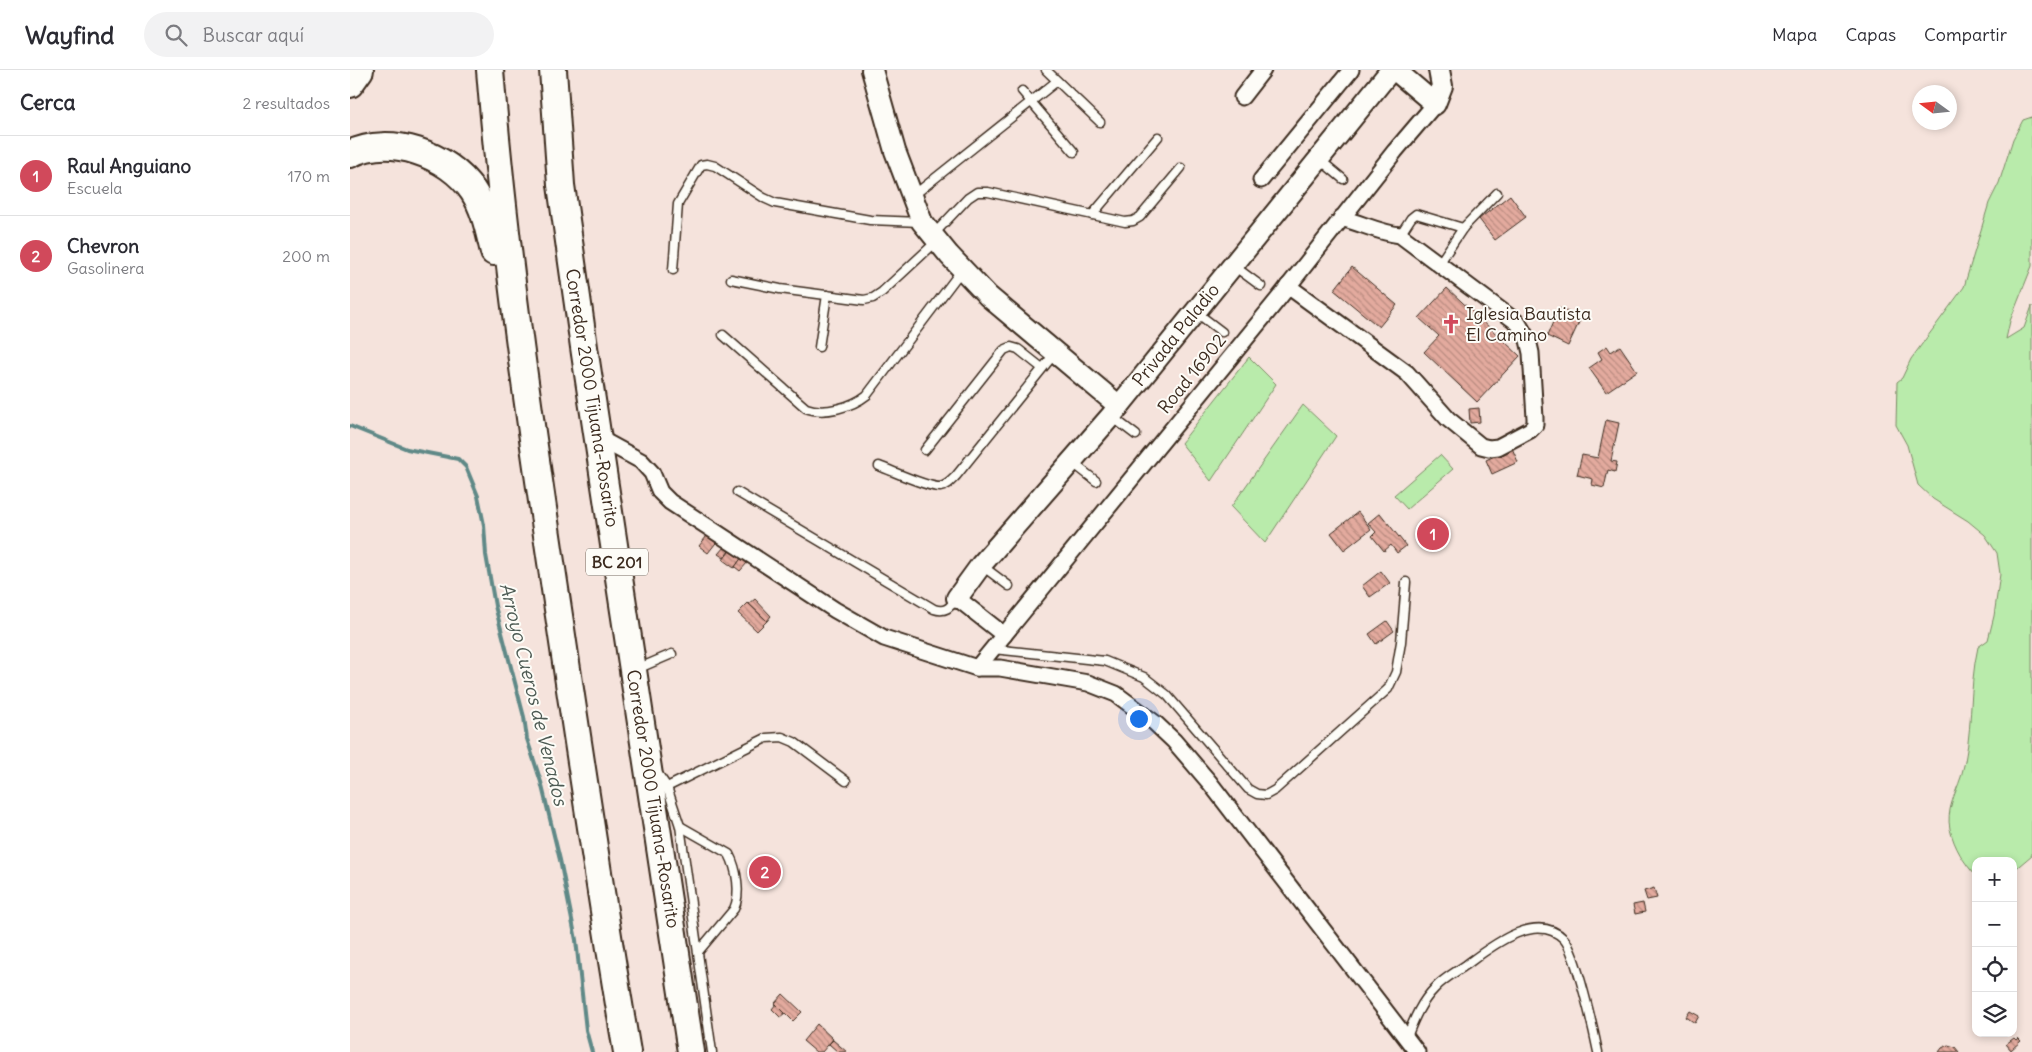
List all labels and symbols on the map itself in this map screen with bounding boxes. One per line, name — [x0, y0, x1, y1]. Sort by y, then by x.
north arrow — [1912, 85, 1957, 130]
street label: Corredor 2000 Tijuana-Rosarito — [561, 267, 624, 529]
street label: Privada Paladio — [1127, 279, 1224, 391]
place label: Iglesia Bautista El Camino — [1466, 302, 1591, 346]
church icon: Iglesia Bautista El Camino — [1440, 313, 1462, 335]
street label: Road 16902 — [1152, 329, 1231, 418]
pin: 1 — [1417, 515, 1449, 553]
road number: BC 201 — [586, 548, 648, 576]
water label: Arroyo Cueros de Venados — [495, 580, 574, 809]
street label: Corredor 2000 Tijuana-Rosarito — [622, 668, 685, 930]
your location — [1126, 706, 1152, 732]
pin: 2 — [749, 853, 781, 891]

